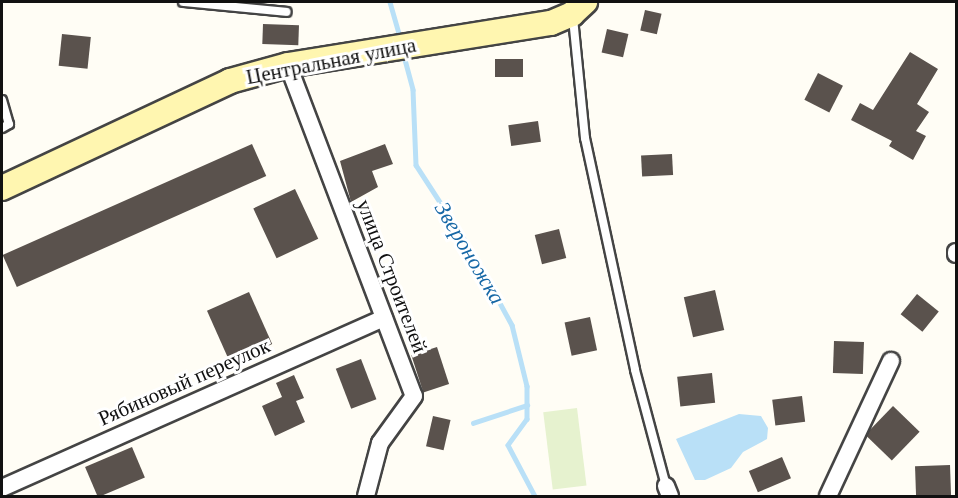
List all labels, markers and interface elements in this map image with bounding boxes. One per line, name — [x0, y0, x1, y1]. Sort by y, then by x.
street label: Центральная улица — [244, 32, 418, 90]
street label: улица Строителей — [351, 196, 433, 356]
water label: Звероножка — [429, 197, 511, 309]
street label: Рябиновый переулок — [94, 333, 274, 431]

